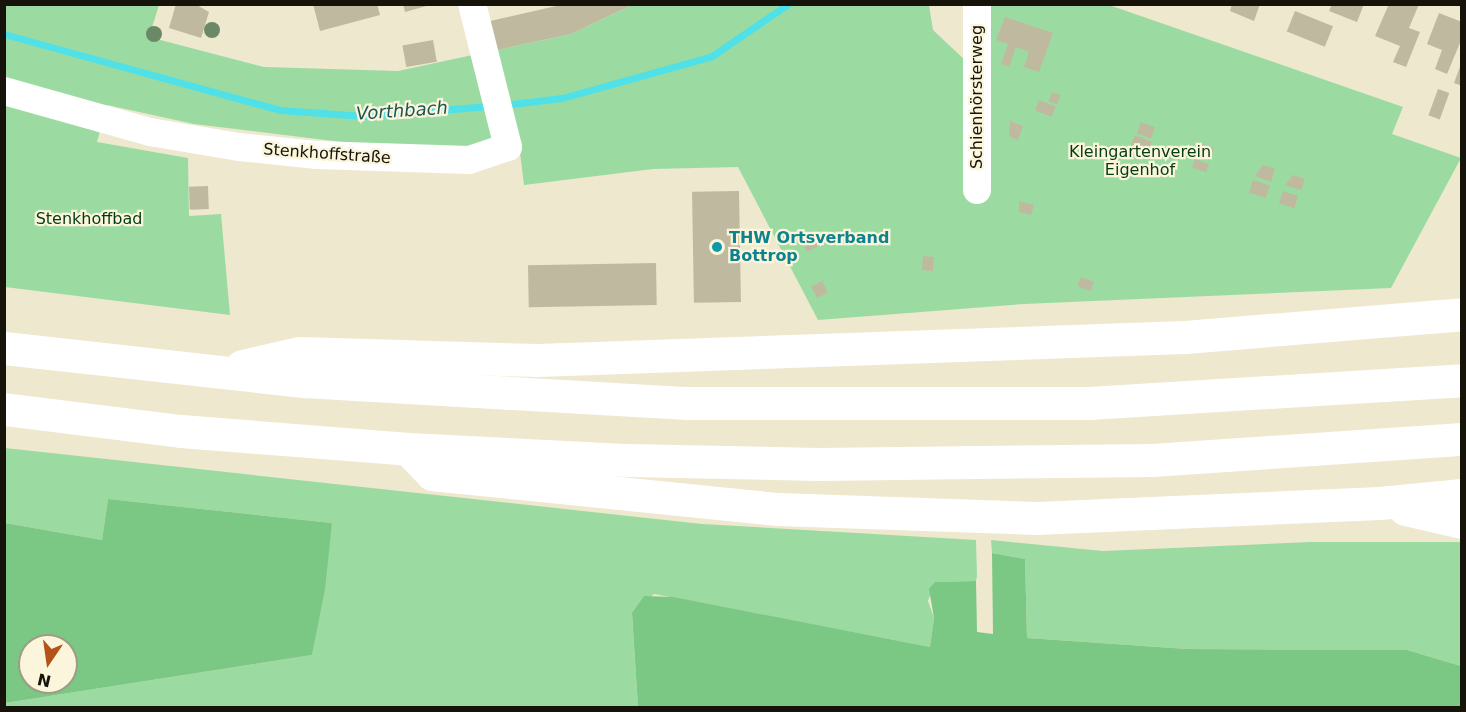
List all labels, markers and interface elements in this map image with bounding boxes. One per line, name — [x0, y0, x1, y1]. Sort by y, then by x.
street label: Schienhörsterweg — [967, 25, 987, 169]
water label: Vorthbach — [355, 97, 449, 125]
street label: Stenkhoffstraße — [263, 140, 391, 168]
park label: Kleingartenverein Eigenhof — [1069, 142, 1211, 180]
park label: Stenkhoffbad — [36, 209, 142, 229]
place label: THW Ortsverband Bottrop — [729, 228, 889, 266]
marker: THW Ortsverband Bottrop — [710, 240, 724, 254]
north arrow — [18, 634, 78, 694]
text: N — [36, 669, 53, 691]

